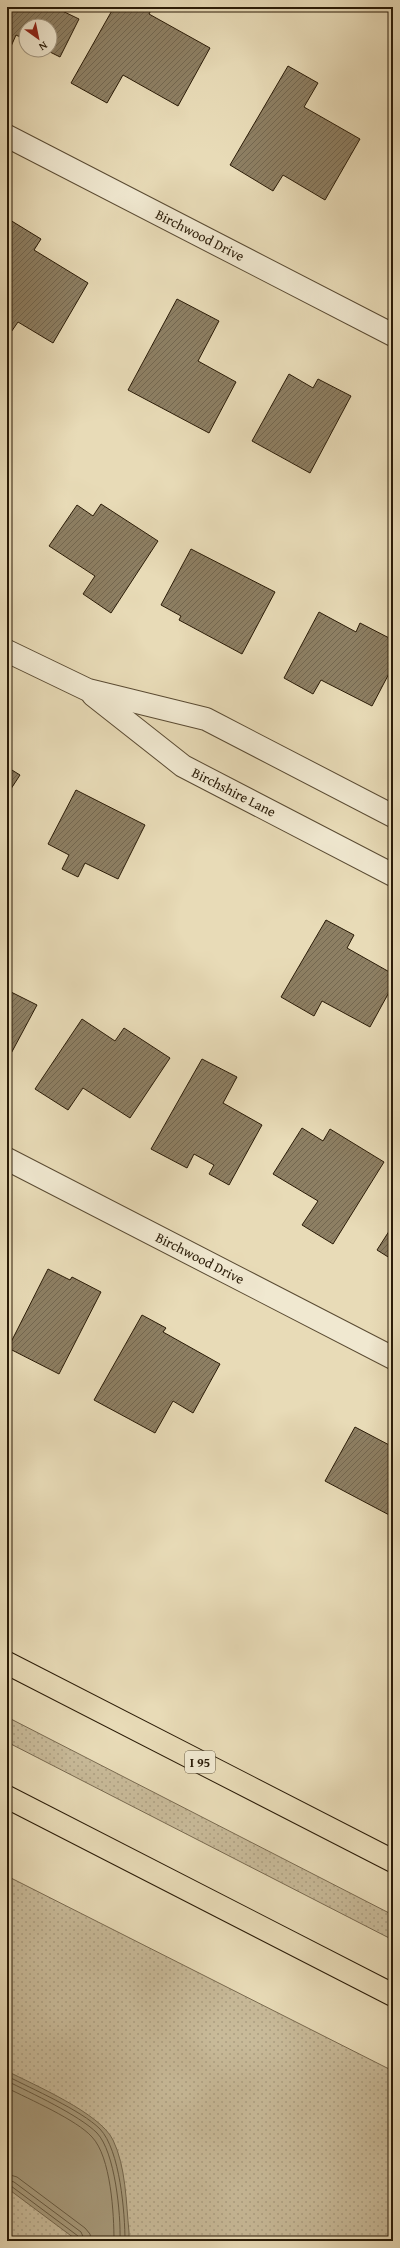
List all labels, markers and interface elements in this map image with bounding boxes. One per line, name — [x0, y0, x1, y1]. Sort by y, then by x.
north arrow — [18, 18, 58, 58]
text: N — [35, 38, 51, 55]
street label: Birchwood Drive — [152, 204, 248, 266]
street label: Birchshire Lane — [189, 762, 280, 822]
street label: Birchwood Drive — [152, 1227, 248, 1289]
road number: I 95 — [185, 1751, 215, 1773]

